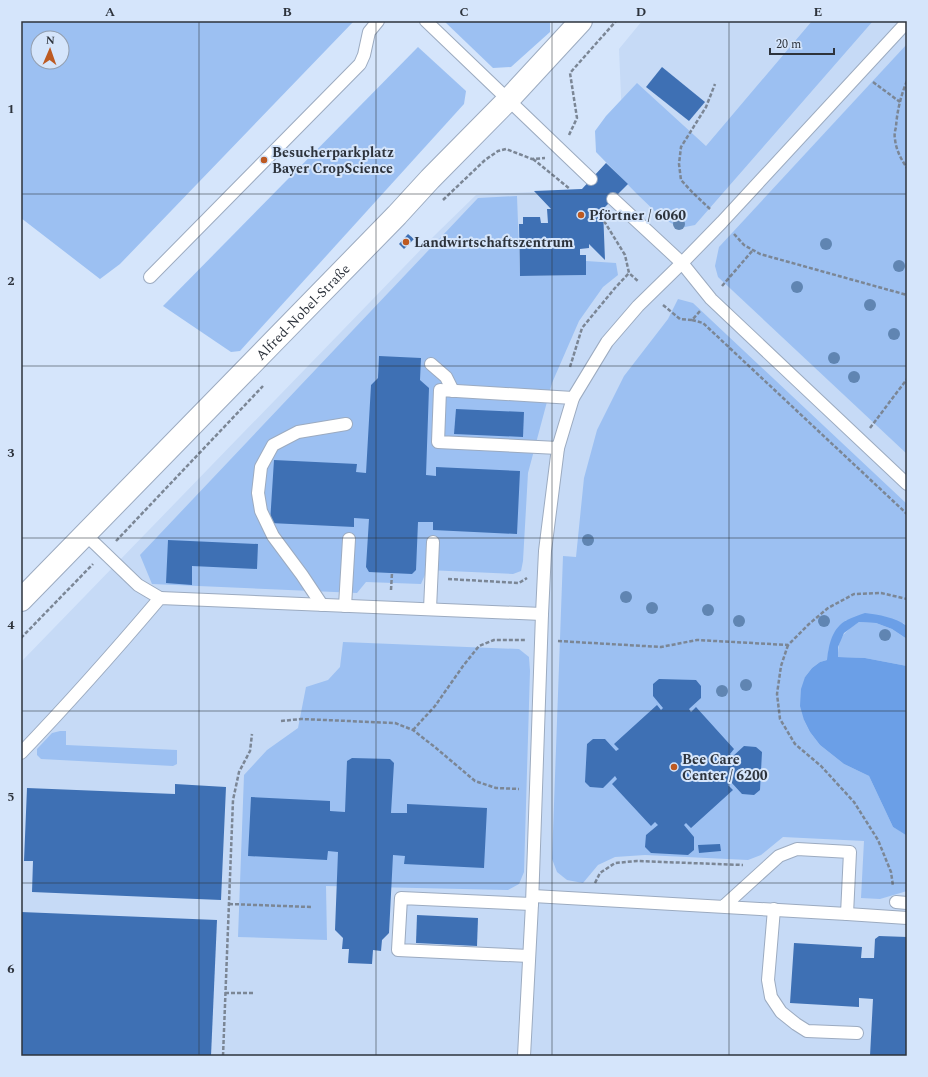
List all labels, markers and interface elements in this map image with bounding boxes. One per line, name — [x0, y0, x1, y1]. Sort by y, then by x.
text: A — [105, 2, 115, 22]
text: B — [282, 2, 292, 22]
text: C — [459, 2, 469, 22]
text: D — [636, 2, 646, 22]
text: E — [814, 2, 823, 22]
north arrow — [30, 30, 70, 70]
scale bar — [770, 30, 834, 56]
text: N — [46, 32, 55, 49]
text: 20 m — [776, 35, 801, 54]
text: 1 — [7, 99, 15, 119]
place label: Besucherparkplatz Bayer CropScience — [272, 142, 394, 179]
marker: Besucherparkplatz Bayer CropScience — [259, 155, 269, 165]
place label: Pförtner / 6060 — [589, 205, 686, 226]
marker: Pförtner / 6060 — [576, 210, 586, 220]
place label: Landwirtschaftszentrum — [414, 232, 574, 253]
marker: Landwirtschaftszentrum — [401, 237, 411, 247]
street label: Alfred-Nobel-Straße — [250, 258, 355, 365]
text: 2 — [7, 271, 15, 291]
text: 3 — [7, 443, 15, 463]
text: 4 — [7, 615, 15, 635]
place label: Bee Care Center / 6200 — [682, 749, 768, 786]
marker: Bee Care Center / 6200 — [669, 762, 679, 772]
text: 5 — [7, 787, 15, 807]
text: 6 — [7, 959, 15, 979]

